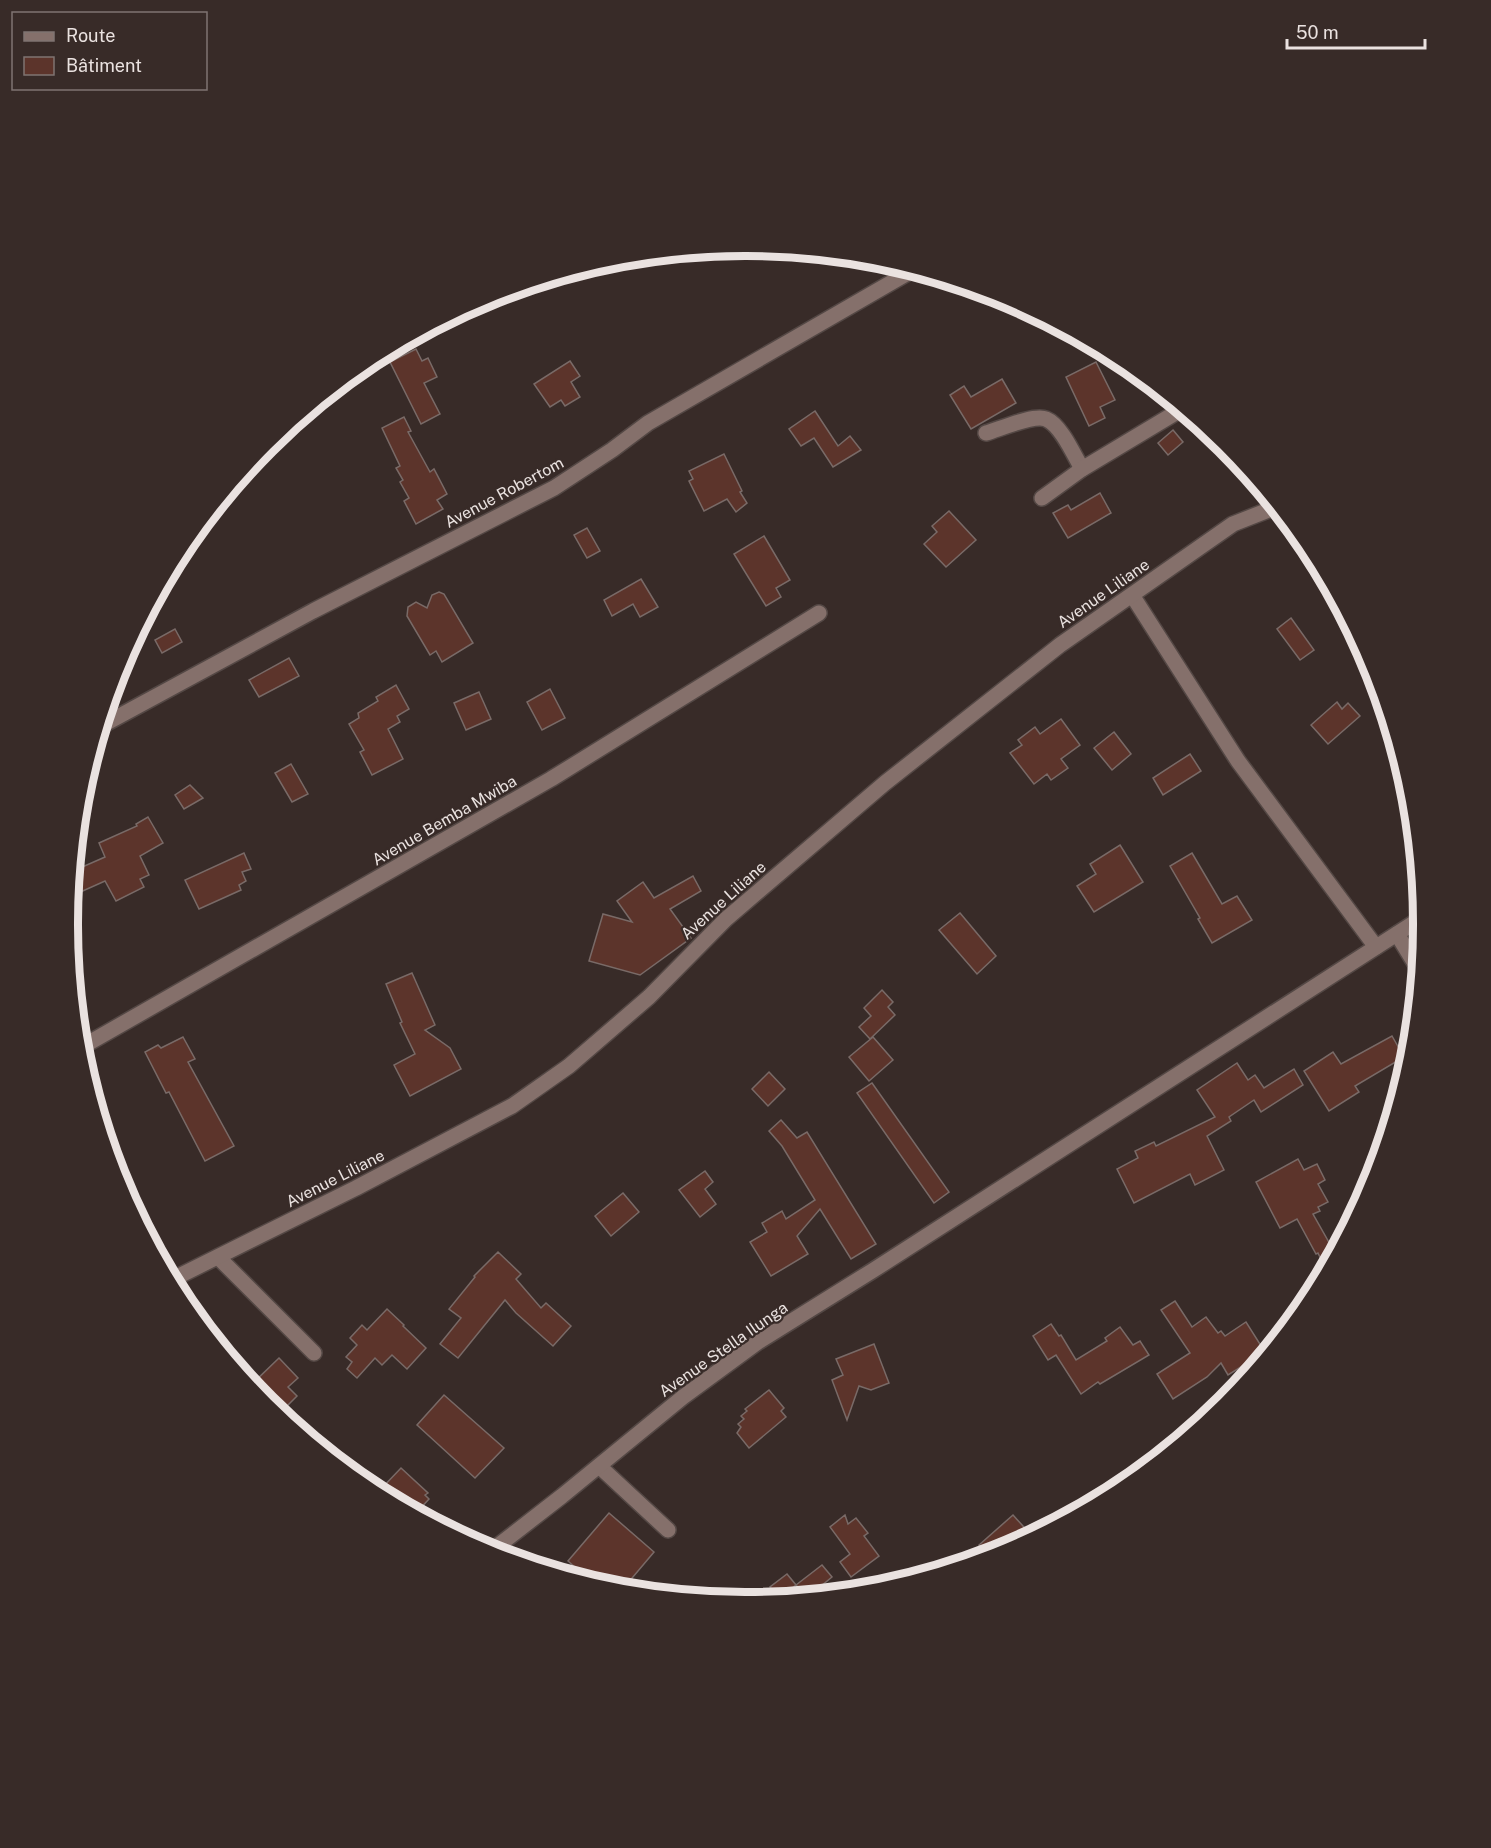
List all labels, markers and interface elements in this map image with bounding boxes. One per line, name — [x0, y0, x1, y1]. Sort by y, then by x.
legend — [12, 12, 207, 90]
scale bar — [1287, 12, 1425, 50]
text: 50 m — [1296, 22, 1339, 43]
text: Route — [66, 25, 115, 46]
text: Bâtiment — [66, 55, 142, 76]
street label: Avenue Robertom — [442, 453, 567, 532]
street label: Avenue Liliane — [1054, 555, 1153, 632]
street label: Avenue Bemba Mwiba — [369, 771, 520, 870]
street label: Avenue Liliane — [677, 857, 770, 944]
street label: Avenue Liliane — [283, 1145, 388, 1211]
street label: Avenue Stella Ilunga — [655, 1298, 791, 1401]

